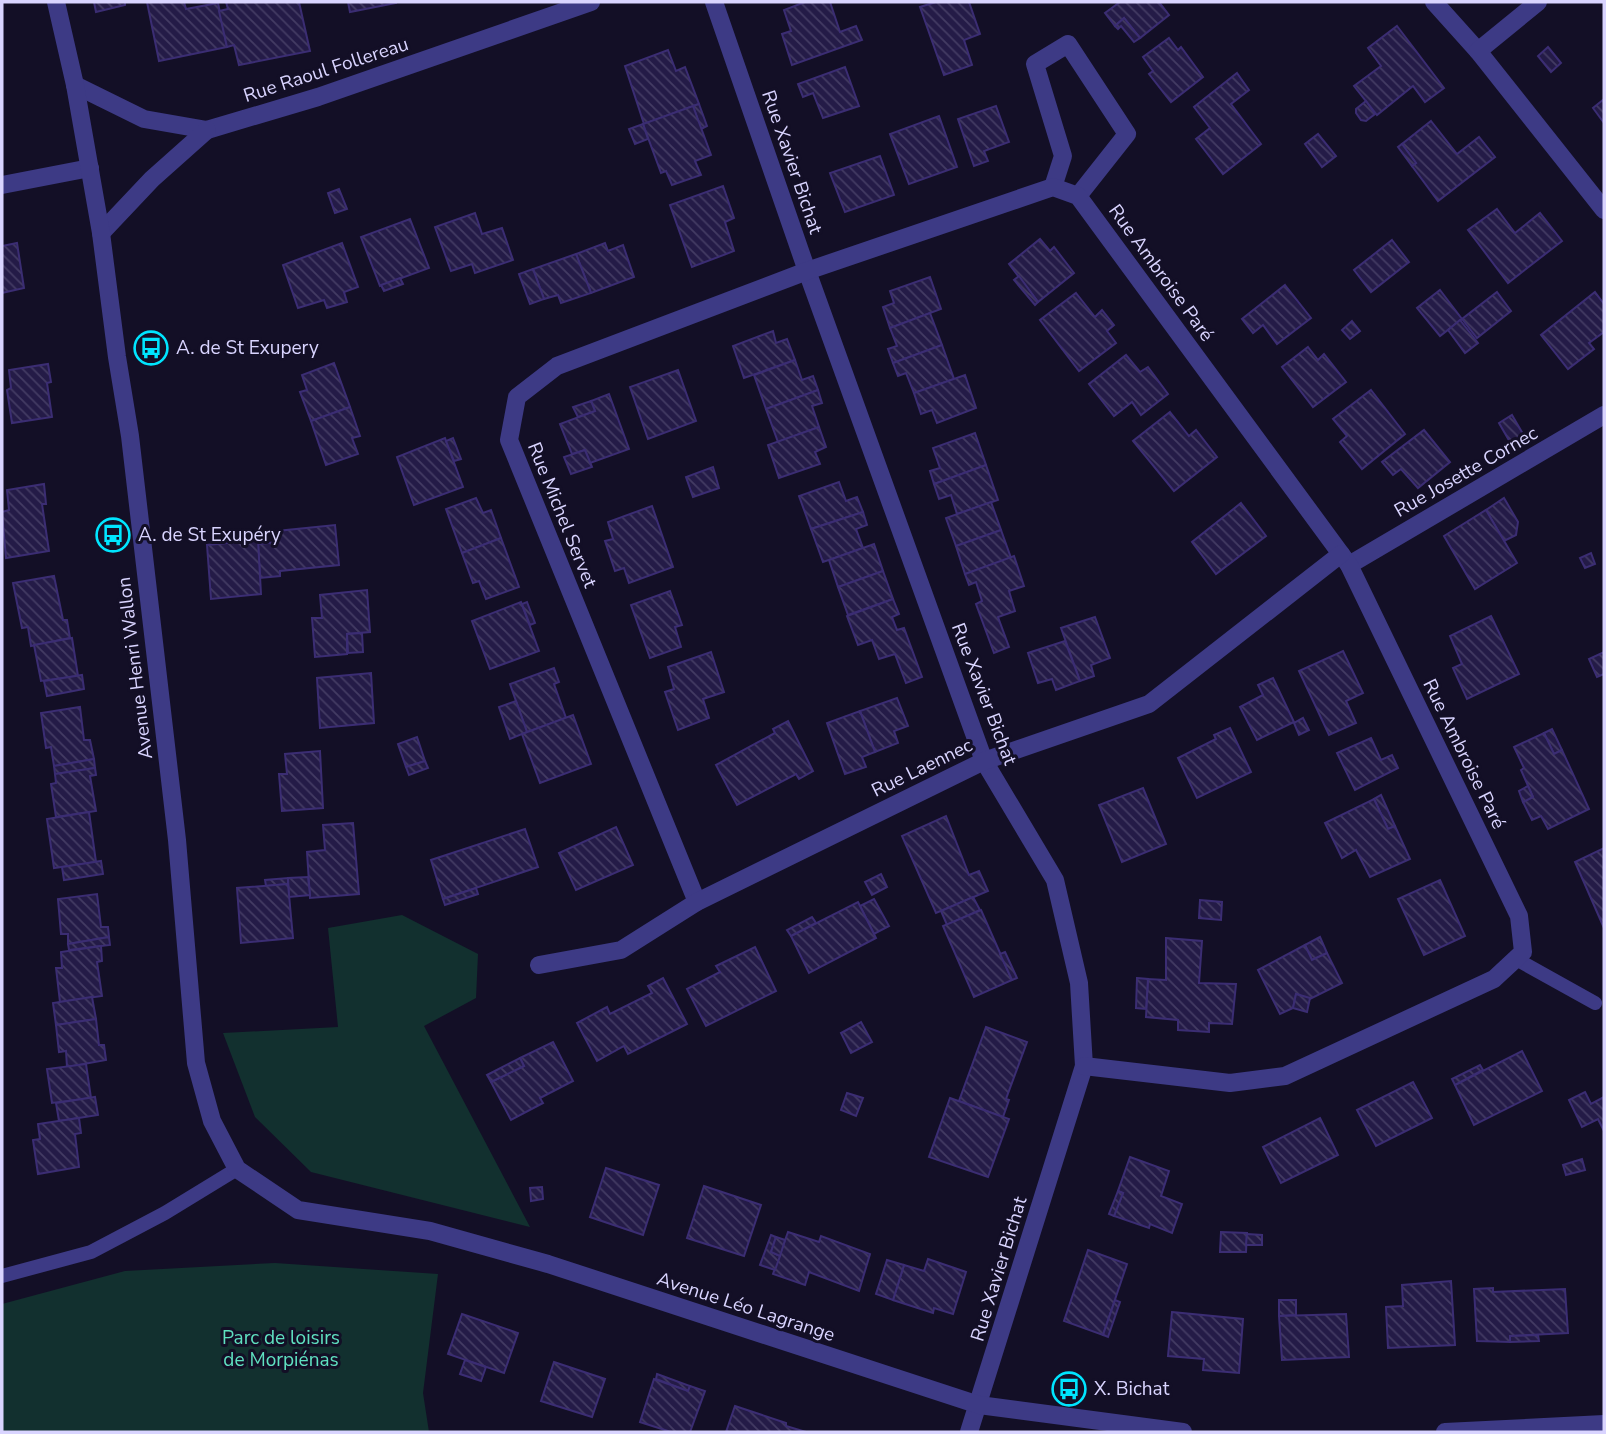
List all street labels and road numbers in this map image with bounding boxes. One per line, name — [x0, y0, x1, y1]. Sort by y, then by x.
street label: Rue Raoul Follereau — [240, 31, 412, 109]
street label: Rue Xavier Bichat — [755, 87, 829, 238]
street label: Rue Ambroise Paré — [1102, 199, 1220, 347]
street label: Rue Josette Cornec — [1390, 420, 1543, 524]
street label: Rue Michel Servet — [521, 438, 603, 592]
street label: Avenue Henri Wallon — [111, 575, 159, 761]
street label: Rue Xavier Bichat — [945, 619, 1023, 769]
street label: Rue Ambroise Paré — [1416, 675, 1512, 833]
street label: Rue Laennec — [867, 732, 977, 804]
street label: Rue Xavier Bichat — [965, 1193, 1033, 1345]
street label: Avenue Léo Lagrange — [654, 1266, 838, 1348]

